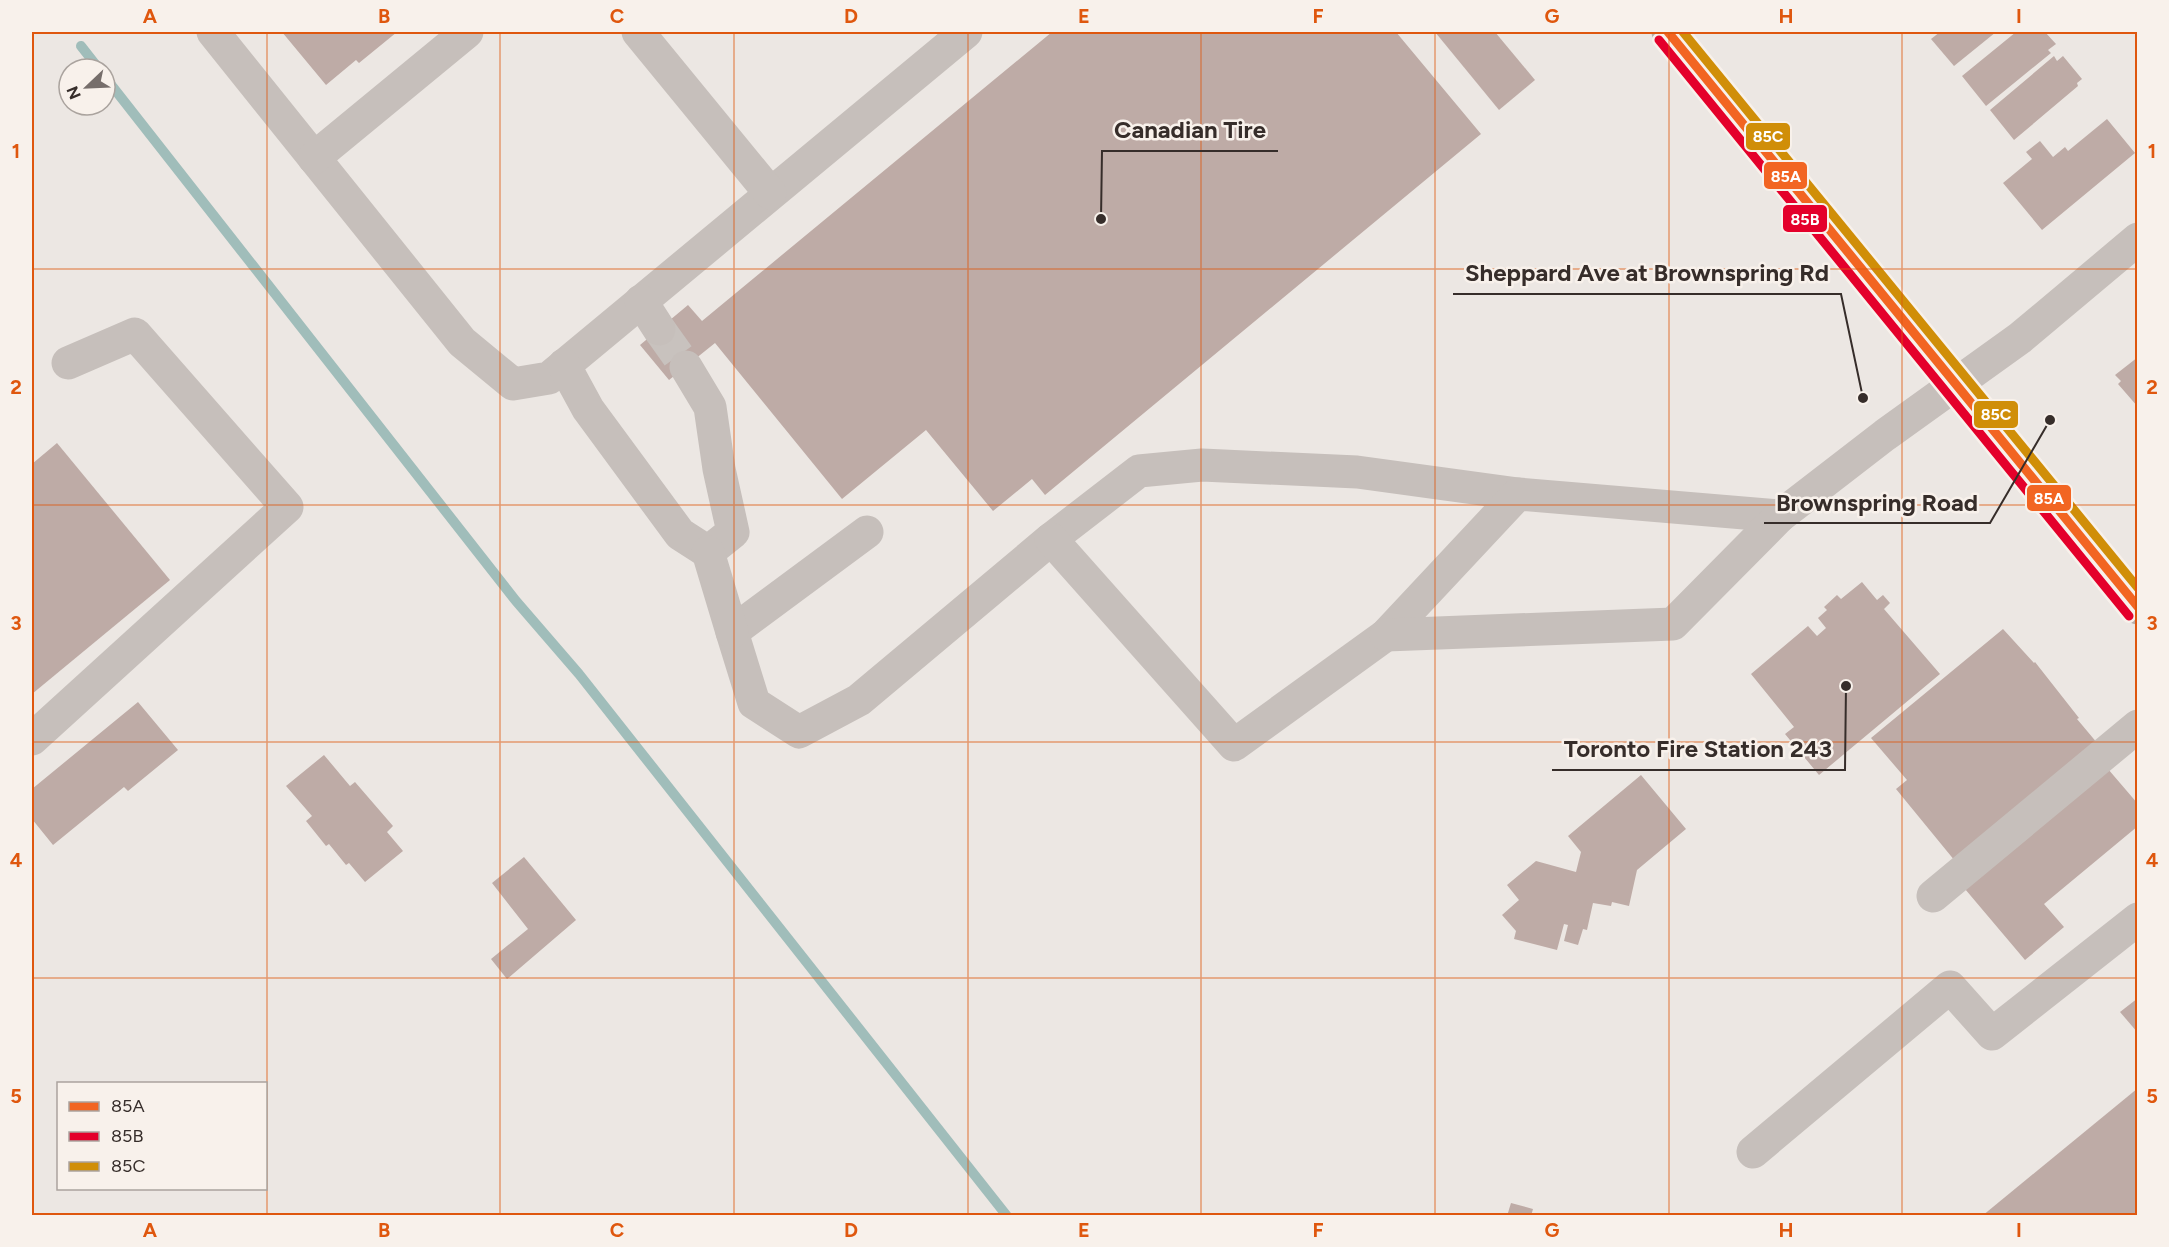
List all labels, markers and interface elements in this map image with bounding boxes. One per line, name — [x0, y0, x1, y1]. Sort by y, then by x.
text: A — [143, 4, 158, 28]
text: B — [378, 4, 390, 28]
text: C — [610, 4, 624, 28]
text: D — [844, 4, 858, 28]
text: E — [1078, 4, 1090, 28]
text: F — [1312, 4, 1324, 28]
text: G — [1545, 4, 1560, 28]
text: H — [1779, 4, 1794, 28]
text: I — [2016, 4, 2022, 28]
north arrow — [57, 57, 117, 117]
text: N — [62, 83, 85, 102]
callout: Canadian Tire — [1102, 109, 1278, 151]
text: Canadian Tire — [1114, 115, 1266, 144]
line badge: 85C — [1745, 122, 1791, 151]
text: 85C — [1753, 127, 1784, 146]
text: 1 — [12, 139, 20, 163]
text: 1 — [2148, 139, 2156, 163]
line badge: 85A — [1763, 161, 1808, 190]
text: 85A — [1771, 167, 1802, 186]
line badge: 85B — [1782, 204, 1828, 233]
text: 85B — [1791, 210, 1820, 229]
callout: Sheppard Ave at Brownspring Rd — [1453, 252, 1841, 294]
text: Sheppard Ave at Brownspring Rd — [1465, 258, 1829, 287]
text: 2 — [10, 375, 22, 399]
text: 2 — [2146, 375, 2158, 399]
line badge: 85C — [1973, 400, 2019, 429]
text: 85C — [1981, 405, 2012, 424]
callout: Brownspring Road — [1764, 481, 1990, 523]
line badge: 85A — [2026, 484, 2072, 512]
text: Brownspring Road — [1776, 488, 1978, 517]
text: 85A — [2034, 489, 2065, 508]
text: 3 — [10, 611, 22, 635]
text: 3 — [2146, 611, 2158, 635]
callout: Toronto Fire Station 243 — [1552, 728, 1845, 770]
text: Toronto Fire Station 243 — [1564, 734, 1832, 763]
text: 4 — [10, 848, 23, 872]
text: 4 — [2146, 848, 2159, 872]
legend — [57, 1082, 267, 1190]
text: 5 — [10, 1084, 22, 1108]
text: 5 — [2146, 1084, 2158, 1108]
text: 85A — [111, 1095, 145, 1117]
text: 85B — [111, 1125, 143, 1147]
text: 85C — [111, 1155, 145, 1177]
text: A — [143, 1218, 158, 1242]
text: B — [378, 1218, 390, 1242]
text: C — [610, 1218, 624, 1242]
text: D — [844, 1218, 858, 1242]
text: E — [1078, 1218, 1090, 1242]
text: F — [1312, 1218, 1324, 1242]
text: G — [1545, 1218, 1560, 1242]
text: H — [1779, 1218, 1794, 1242]
text: I — [2016, 1218, 2022, 1242]

